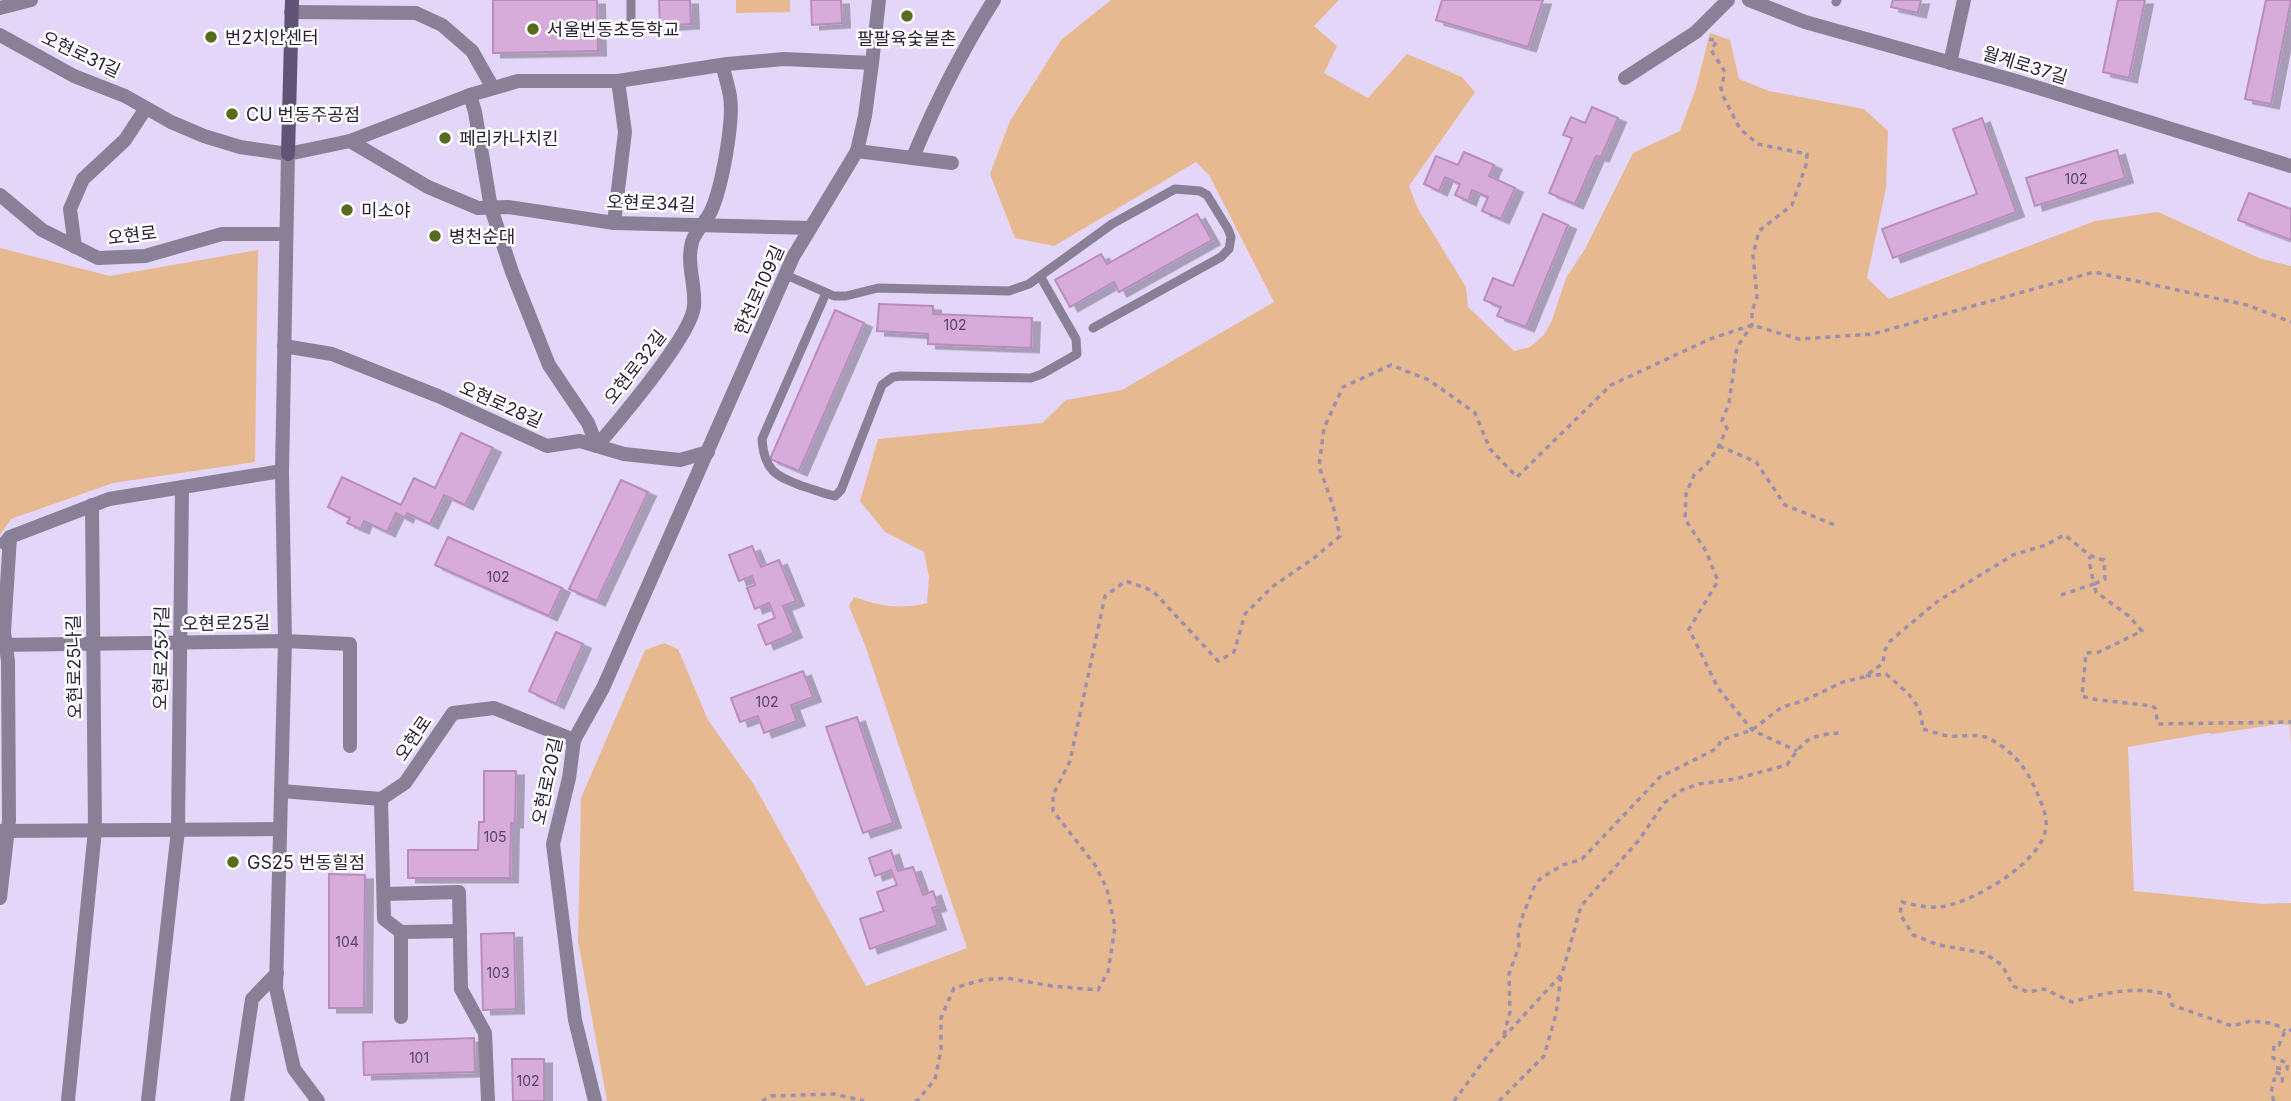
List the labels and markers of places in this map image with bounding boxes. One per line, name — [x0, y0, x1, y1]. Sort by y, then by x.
marker: 팔팔육숯불촌 — [899, 8, 915, 24]
place label: 서울번동초등학교 — [547, 19, 679, 40]
marker: 서울번동초등학교 — [525, 21, 541, 37]
place label: 번2치안센터 — [225, 27, 319, 48]
place label: 팔팔육숯불촌 — [857, 28, 957, 49]
marker: 번2치안센터 — [203, 29, 219, 45]
place label: CU 번동주공점 — [246, 104, 360, 125]
marker: CU 번동주공점 — [224, 106, 240, 122]
place label: 페리카나치킨 — [459, 128, 558, 149]
marker: 페리카나치킨 — [437, 130, 453, 146]
place label: 미소야 — [361, 200, 411, 221]
marker: 미소야 — [339, 202, 355, 218]
place label: 병천순대 — [449, 226, 515, 247]
marker: 병천순대 — [427, 228, 443, 244]
place label: GS25 번동힐점 — [247, 852, 365, 873]
marker: GS25 번동힐점 — [225, 854, 241, 870]

